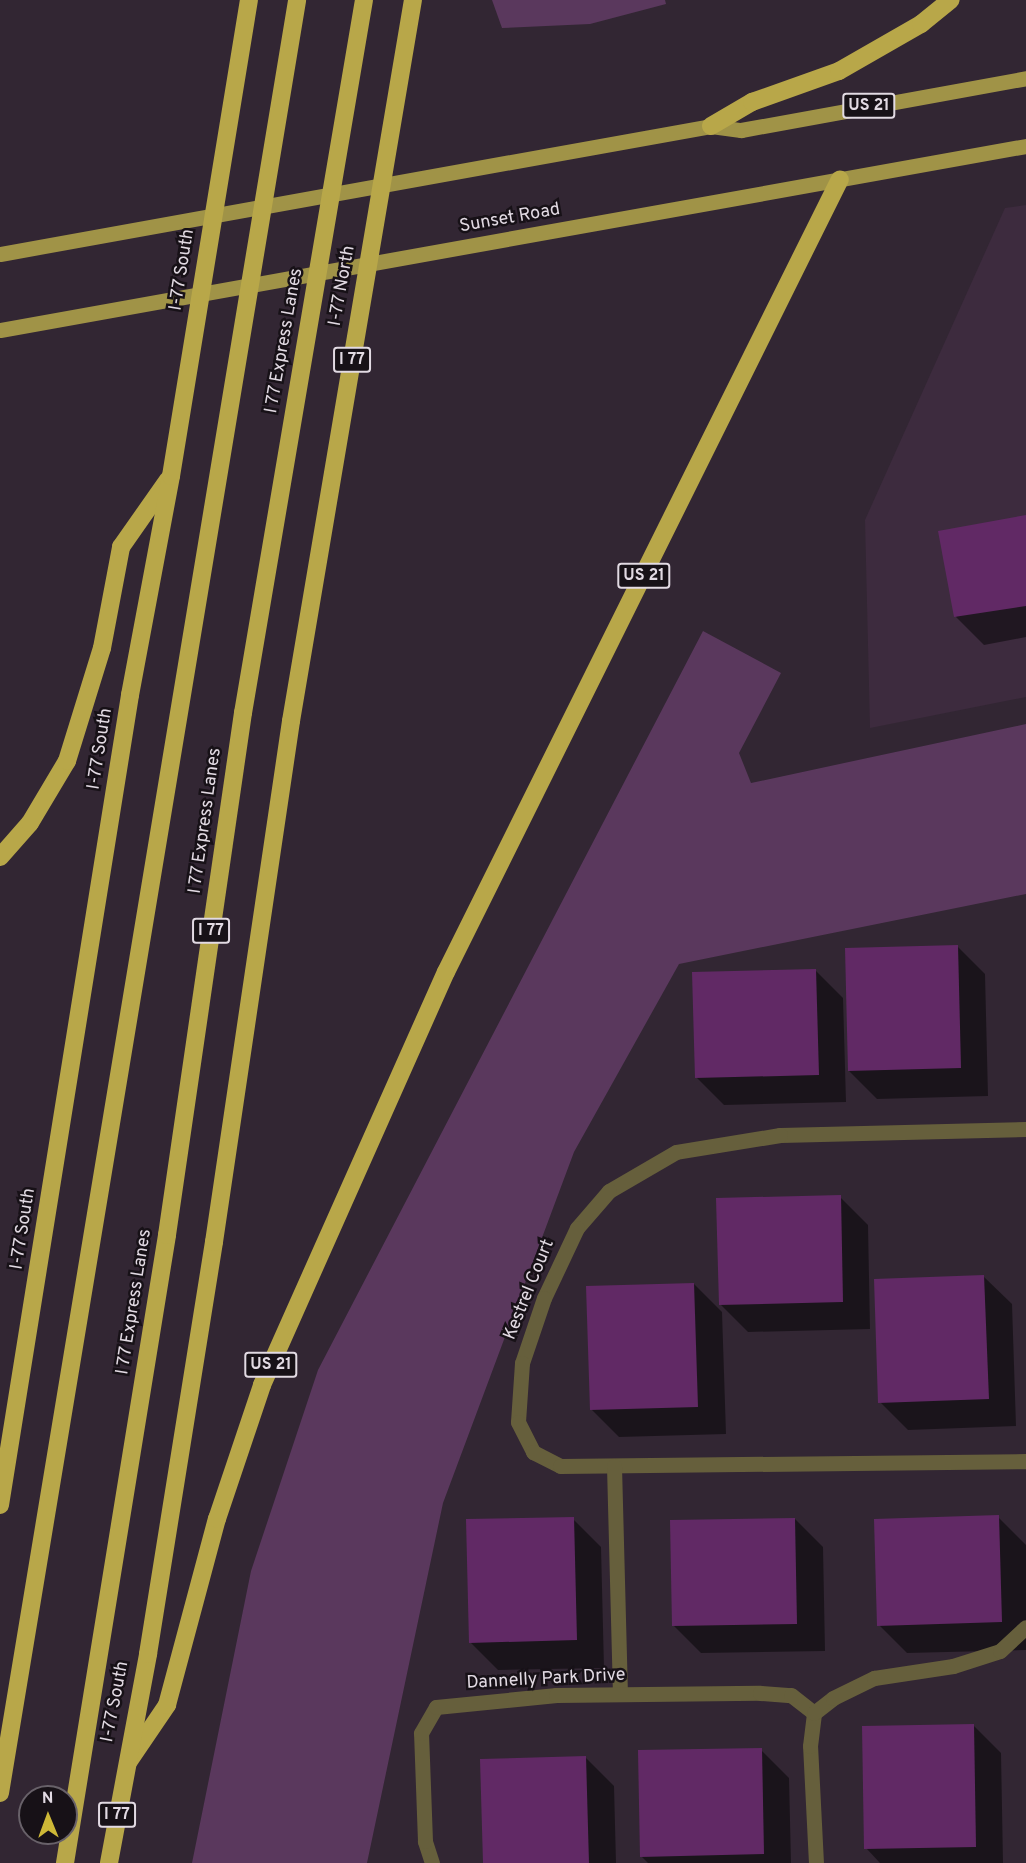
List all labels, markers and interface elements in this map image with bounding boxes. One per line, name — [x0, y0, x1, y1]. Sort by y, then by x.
road number: US 21 — [842, 93, 896, 119]
street label: Sunset Road — [458, 200, 562, 238]
street label: I-77 South — [166, 227, 200, 313]
street label: I-77 North — [325, 244, 361, 328]
street label: I 77 Express Lanes — [261, 266, 309, 416]
road number: I 77 — [332, 347, 372, 373]
road number: US 21 — [617, 563, 671, 589]
street label: I-77 South — [84, 706, 118, 792]
street label: I 77 Express Lanes — [185, 746, 227, 896]
road number: I 77 — [192, 918, 230, 944]
street label: I-77 South — [7, 1186, 41, 1272]
street label: I 77 Express Lanes — [113, 1227, 157, 1377]
street label: Kestrel Court — [500, 1237, 560, 1343]
road number: US 21 — [244, 1352, 298, 1378]
street label: I-77 South — [97, 1659, 135, 1745]
street label: Dannelly Park Drive — [466, 1665, 626, 1695]
north arrow — [18, 1785, 78, 1845]
text: N — [42, 1789, 54, 1809]
road number: I 77 — [98, 1802, 136, 1828]

